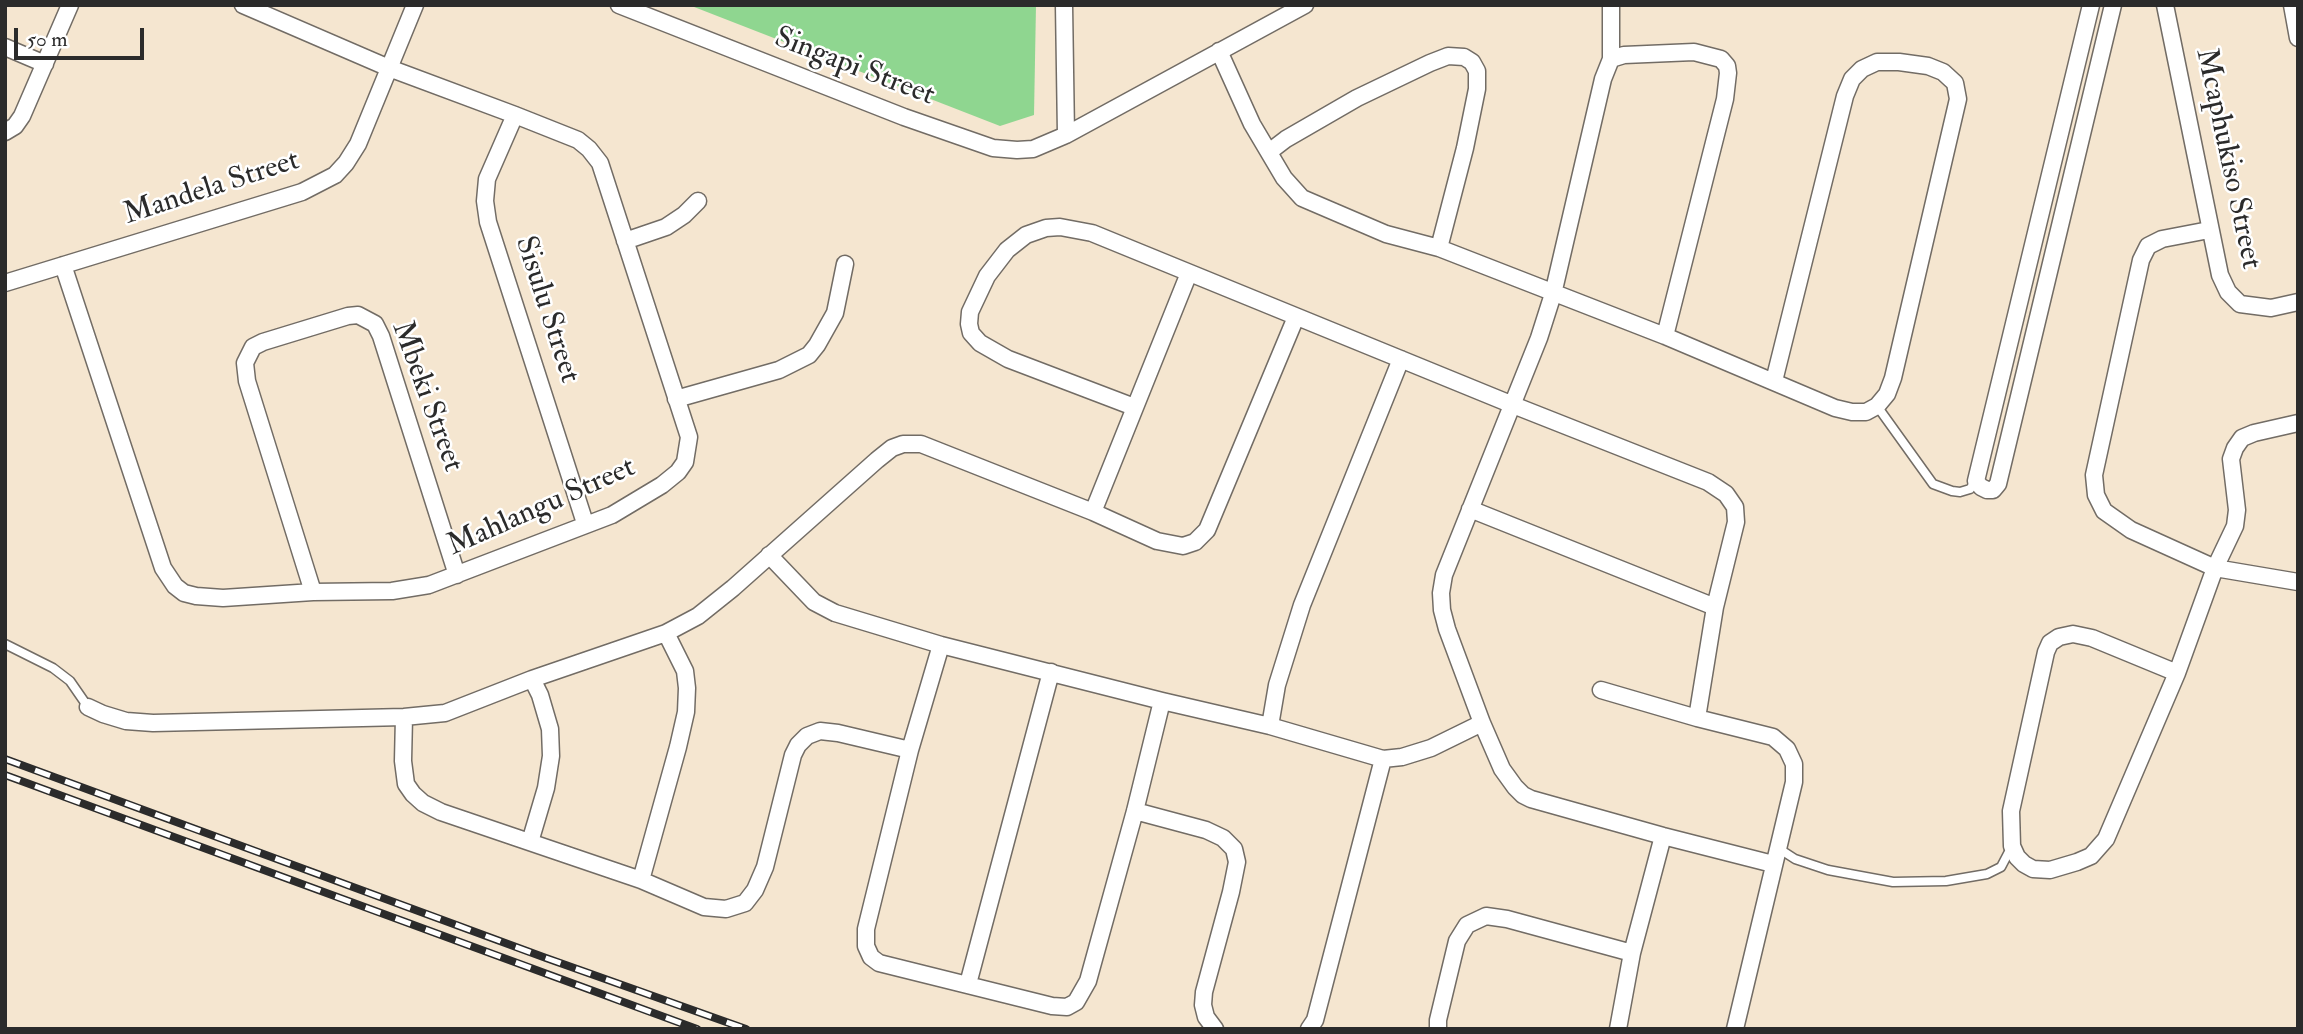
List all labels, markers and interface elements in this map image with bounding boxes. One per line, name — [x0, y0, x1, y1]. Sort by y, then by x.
scale bar — [18, 14, 147, 58]
street label: Singapi Street — [769, 21, 939, 115]
text: 50 m — [27, 26, 68, 53]
street label: Mcaphukiso Street — [2186, 45, 2268, 273]
street label: Mandela Street — [120, 144, 304, 234]
street label: Sisulu Street — [505, 232, 587, 388]
street label: Mbeki Street — [382, 317, 470, 477]
street label: Mahlangu Street — [443, 451, 641, 565]

